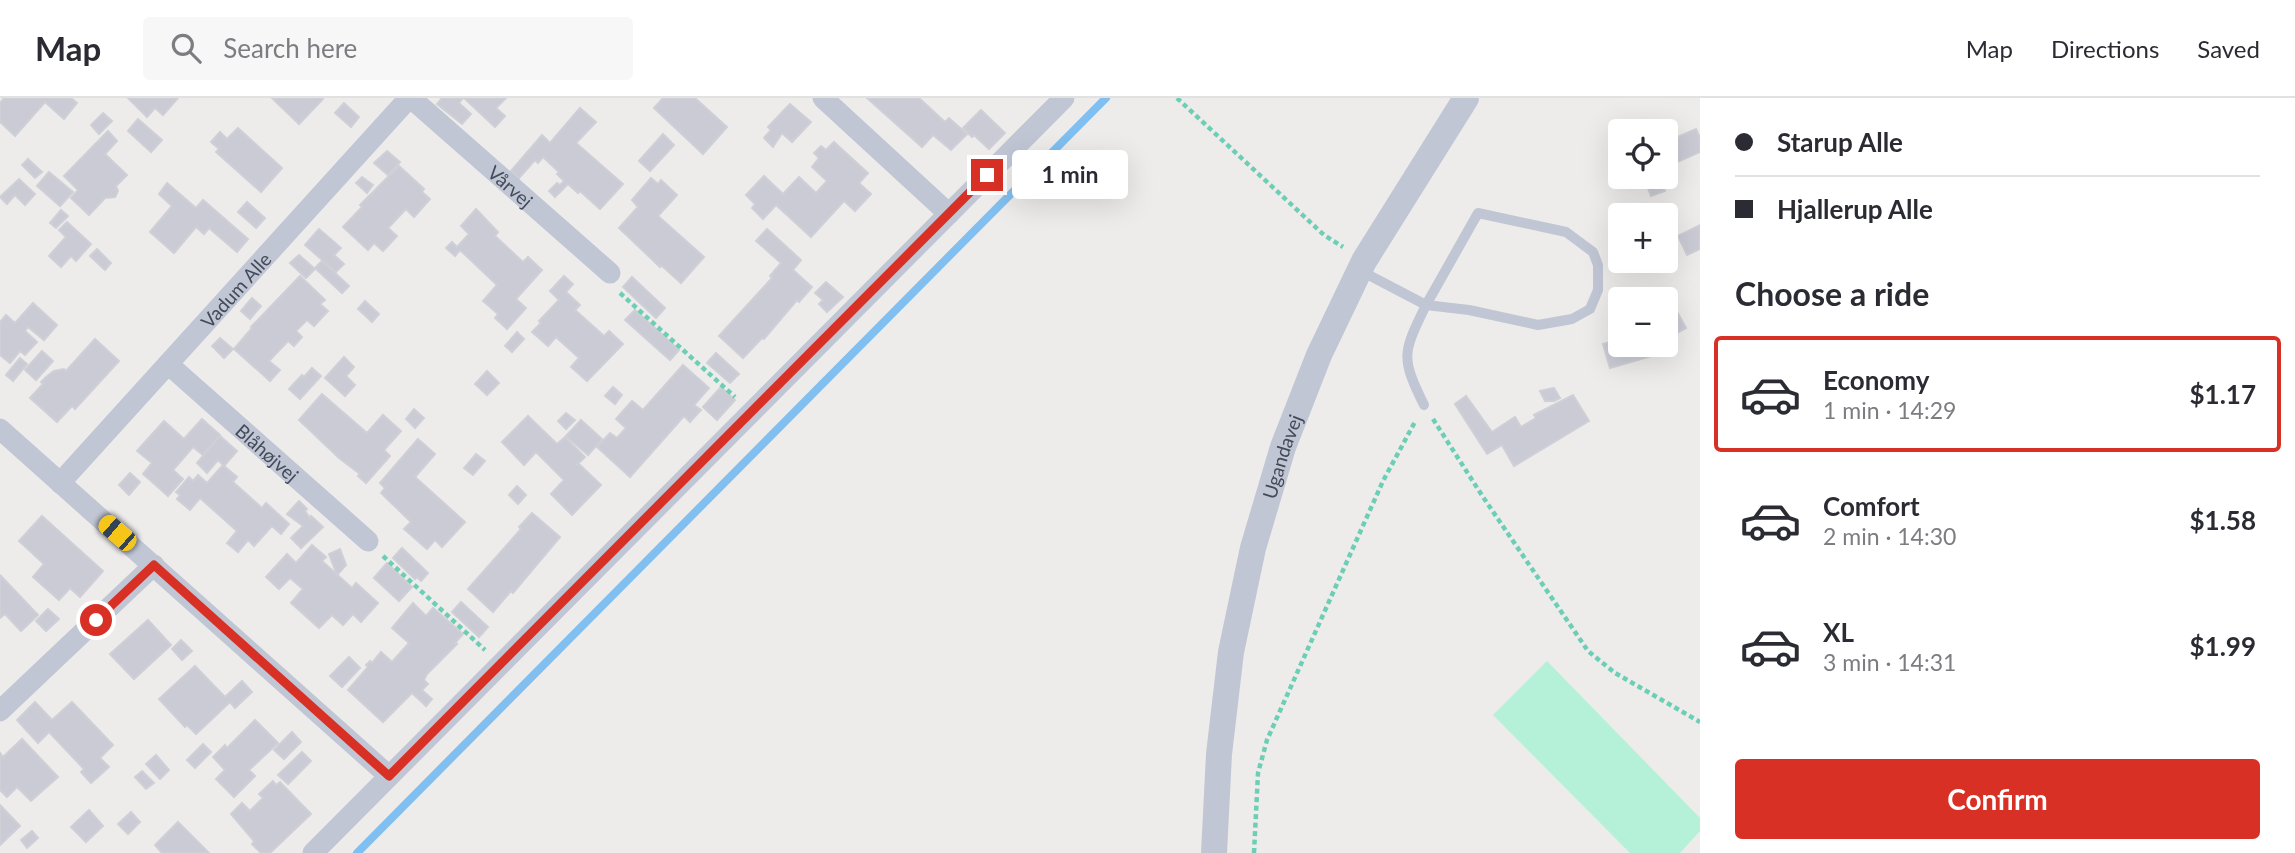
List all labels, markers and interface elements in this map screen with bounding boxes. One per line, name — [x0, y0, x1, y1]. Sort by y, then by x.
search box — [143, 17, 633, 80]
text: Map — [35, 28, 101, 68]
icon: search — [167, 29, 205, 67]
text: Search here — [223, 32, 357, 64]
text: Map — [1966, 34, 2013, 63]
text: Directions — [2051, 34, 2159, 63]
text: Saved — [2197, 34, 2260, 63]
map controls — [1608, 119, 1678, 357]
button: locate — [1608, 119, 1678, 189]
text: Starup Alle — [1777, 126, 1903, 158]
callout: 1 min — [1012, 150, 1127, 200]
route end — [971, 159, 1003, 191]
street label: Vårvej — [484, 160, 538, 212]
text: 1 min — [1041, 160, 1099, 188]
text: Hjallerup Alle — [1777, 193, 1933, 225]
button: + — [1608, 203, 1678, 273]
street label: Vadum Alle — [195, 247, 275, 332]
text: Choose a ride — [1735, 274, 1929, 313]
button: − — [1608, 287, 1678, 357]
icon: car — [1739, 363, 1802, 426]
text: Economy — [1823, 364, 1929, 396]
text: $1.17 — [2190, 378, 2256, 410]
text: 1 min · 14:29 — [1823, 396, 1956, 424]
street label: Ugandavej — [1257, 411, 1306, 501]
street label: Blåhøjvej — [231, 418, 304, 486]
icon: car — [1739, 489, 1802, 552]
text: Comfort — [1823, 490, 1920, 522]
text: $1.58 — [2190, 504, 2256, 536]
car — [95, 511, 140, 555]
text: 2 min · 14:30 — [1823, 522, 1956, 550]
route start — [80, 604, 112, 636]
icon: car — [1739, 615, 1802, 678]
text: XL — [1823, 616, 1854, 648]
text: $1.99 — [2190, 630, 2256, 662]
text: 3 min · 14:31 — [1823, 648, 1956, 676]
button: Confirm — [1735, 759, 2260, 839]

